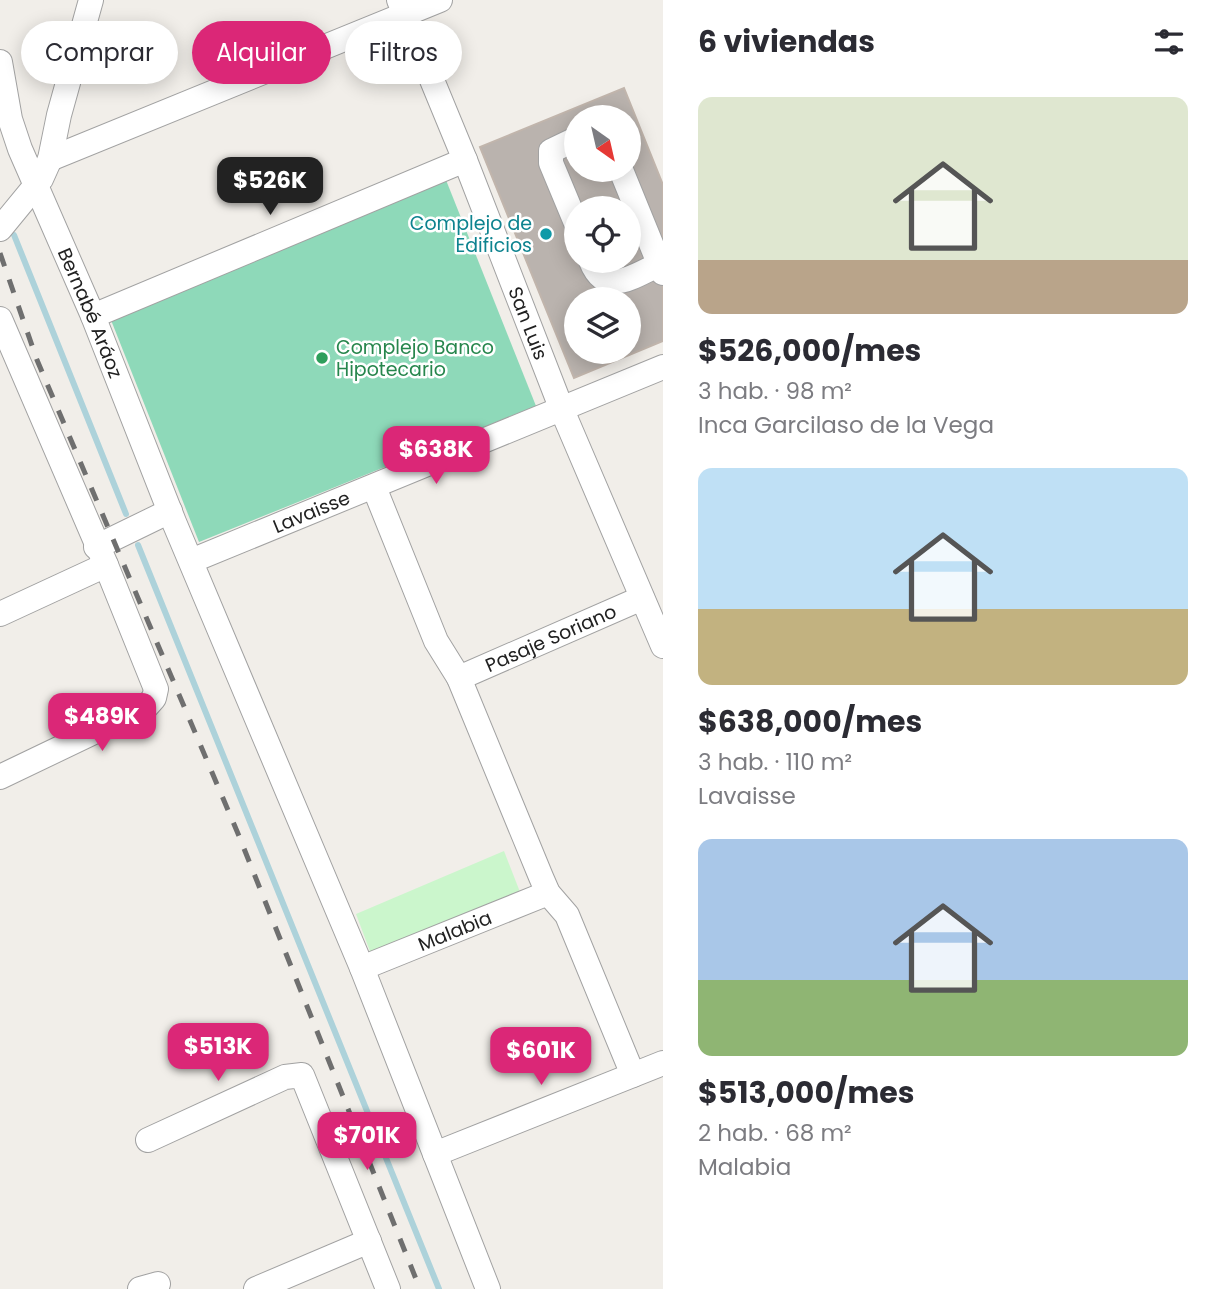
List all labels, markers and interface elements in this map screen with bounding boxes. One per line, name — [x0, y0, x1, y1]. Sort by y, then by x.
text: 6 viviendas — [698, 20, 875, 63]
chip: Comprar — [21, 21, 178, 84]
chip: Alquilar — [192, 21, 331, 84]
chip: Filtros — [345, 21, 462, 84]
icon: filters — [1150, 23, 1188, 61]
north arrow — [564, 105, 640, 182]
map controls — [564, 105, 641, 364]
icon: home — [880, 143, 1006, 269]
pin: $526K — [221, 158, 319, 217]
text: $526K — [233, 164, 307, 196]
button: locate — [564, 196, 641, 273]
place label: Complejo de Edificios — [410, 210, 532, 259]
marker: Complejo de Edificios — [538, 226, 554, 242]
street label: Bernabé Aráoz — [51, 244, 129, 382]
street label: San Luis — [501, 283, 554, 364]
button: layers — [564, 287, 641, 364]
text: $526,000/mes — [698, 329, 921, 372]
place label: Complejo Banco Hipotecario — [336, 334, 494, 383]
marker: Complejo Banco Hipotecario — [314, 350, 330, 366]
text: 3 hab. · 98 m² — [698, 375, 852, 407]
text: Inca Garcilaso de la Vega — [698, 409, 994, 441]
pin: $638K — [387, 426, 485, 486]
text: $638K — [399, 433, 473, 465]
street label: Lavaisse — [269, 484, 354, 540]
icon: home — [880, 514, 1006, 640]
street label: Pasaje Soriano — [481, 598, 621, 679]
pin: $489K — [53, 694, 151, 753]
text: $489K — [64, 700, 140, 732]
text: $638,000/mes — [698, 700, 922, 743]
text: 3 hab. · 110 m² — [698, 746, 852, 778]
text: Lavaisse — [698, 780, 796, 812]
icon: home — [880, 885, 1006, 1011]
street label: Malabia — [414, 904, 496, 958]
pin: $513K — [169, 1024, 267, 1083]
pin: $601K — [492, 1028, 590, 1087]
text: $513K — [184, 1030, 252, 1062]
text: $601K — [506, 1034, 576, 1066]
text: $513,000/mes — [698, 1071, 915, 1114]
pin: $701K — [318, 1112, 416, 1172]
text: 2 hab. · 68 m² — [698, 1117, 852, 1149]
text: $701K — [333, 1119, 401, 1151]
text: Malabia — [698, 1151, 791, 1183]

